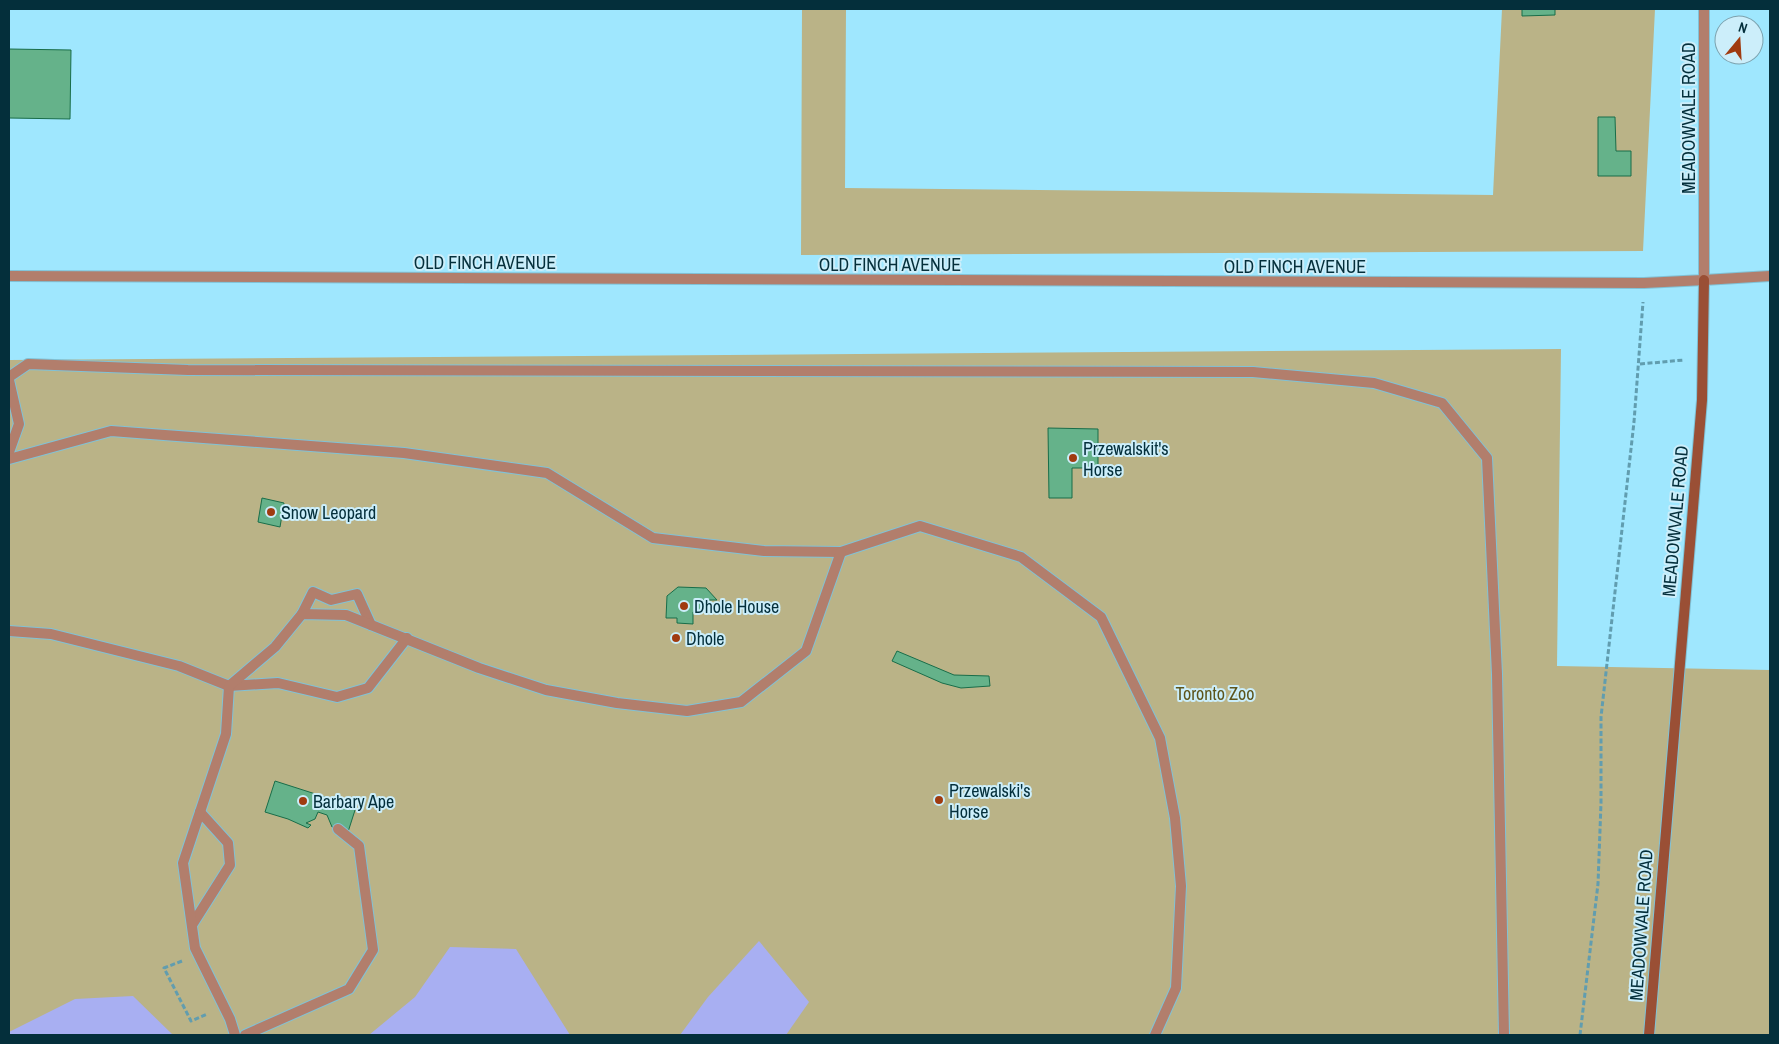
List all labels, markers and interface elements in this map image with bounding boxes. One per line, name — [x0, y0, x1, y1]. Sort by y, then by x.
north arrow — [1714, 15, 1764, 65]
text: N — [1736, 18, 1750, 37]
street label: MEADOWVALE ROAD — [1676, 42, 1701, 194]
street label: OLD FINCH AVENUE — [414, 250, 556, 275]
street label: OLD FINCH AVENUE — [819, 252, 961, 277]
street label: OLD FINCH AVENUE — [1224, 254, 1366, 279]
place label: Przewalskit's Horse — [1083, 436, 1169, 482]
street label: MEADOWVALE ROAD — [1656, 444, 1694, 598]
marker: Przewalskit's Horse — [1067, 452, 1079, 464]
place label: Snow Leopard — [281, 500, 376, 525]
marker: Snow Leopard — [265, 506, 277, 518]
place label: Dhole House — [694, 594, 779, 619]
marker: Dhole House — [678, 600, 690, 612]
place label: Dhole — [686, 626, 725, 651]
marker: Dhole — [670, 632, 682, 644]
park label: Toronto Zoo — [1176, 681, 1254, 706]
place label: Przewalski's Horse — [949, 778, 1031, 824]
place label: Barbary Ape — [313, 789, 394, 814]
marker: Przewalski's Horse — [933, 794, 945, 806]
marker: Barbary Ape — [297, 795, 309, 807]
street label: MEADOWVALE ROAD — [1623, 849, 1659, 1001]

